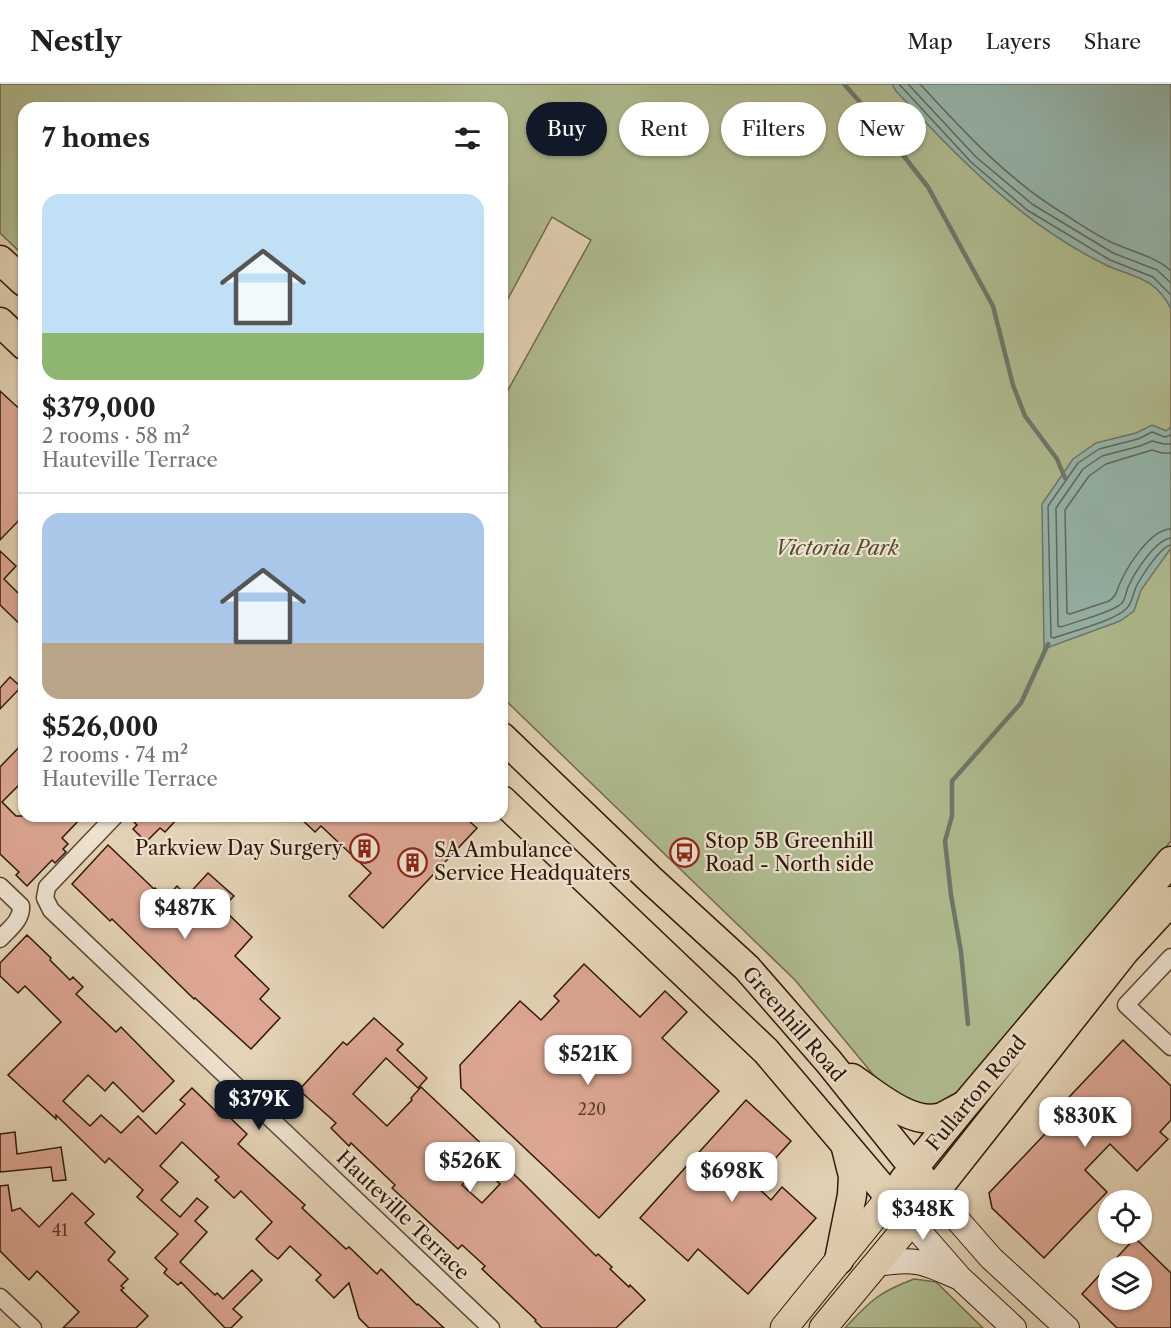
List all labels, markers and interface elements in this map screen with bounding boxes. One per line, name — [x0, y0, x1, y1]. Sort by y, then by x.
text: Nestly — [30, 24, 121, 58]
text: Map — [908, 29, 953, 54]
text: Layers — [986, 29, 1051, 54]
text: Share — [1084, 29, 1141, 54]
chip: Buy — [526, 102, 607, 156]
chip: Rent — [619, 102, 709, 156]
chip: Filters — [721, 102, 826, 156]
chip: New — [838, 102, 926, 156]
text: 7 homes — [42, 122, 150, 154]
icon: filters — [451, 122, 484, 155]
icon: home — [209, 233, 317, 341]
text: $379,000 — [42, 392, 156, 424]
text: 2 rooms · 58 m² — [42, 424, 190, 448]
text: Hauteville Terrace — [42, 448, 218, 472]
park label: Victoria Park — [775, 536, 899, 560]
icon: home — [209, 552, 317, 660]
text: $526,000 — [42, 711, 158, 743]
text: 2 rooms · 74 m² — [42, 743, 188, 767]
text: Hauteville Terrace — [42, 767, 218, 791]
place label: Stop 5B Greenhill Road - North side — [705, 829, 874, 876]
building icon: Parkview Day Surgery — [348, 832, 380, 864]
place label: Parkview Day Surgery — [135, 836, 344, 860]
bus stop icon: Stop 5B Greenhill Road - North side — [668, 837, 700, 869]
place label: SA Ambulance Service Headquaters — [434, 838, 631, 885]
building icon: SA Ambulance Service Headquaters — [397, 846, 429, 878]
pin: $487K — [143, 889, 227, 940]
text: $487K — [154, 896, 216, 920]
street label: Greenhill Road — [738, 962, 850, 1086]
street label: Fullarton Road — [921, 1031, 1031, 1155]
pin: $521K — [546, 1035, 630, 1086]
text: $521K — [559, 1042, 618, 1066]
pin: $379K — [217, 1080, 301, 1131]
text: $379K — [229, 1087, 289, 1111]
pin: $830K — [1043, 1097, 1127, 1148]
house number: 220 — [578, 1099, 606, 1119]
text: $830K — [1053, 1104, 1117, 1128]
pin: $526K — [428, 1142, 512, 1193]
street label: Hauteville Terrace — [331, 1145, 475, 1285]
text: $526K — [439, 1149, 501, 1173]
pin: $698K — [690, 1152, 774, 1203]
text: $698K — [700, 1159, 764, 1183]
pin: $348K — [881, 1190, 965, 1241]
map controls — [1098, 1190, 1152, 1310]
button: locate — [1098, 1190, 1152, 1244]
text: $348K — [892, 1197, 954, 1221]
house number: 41 — [52, 1220, 68, 1240]
button: layers — [1098, 1256, 1152, 1310]

